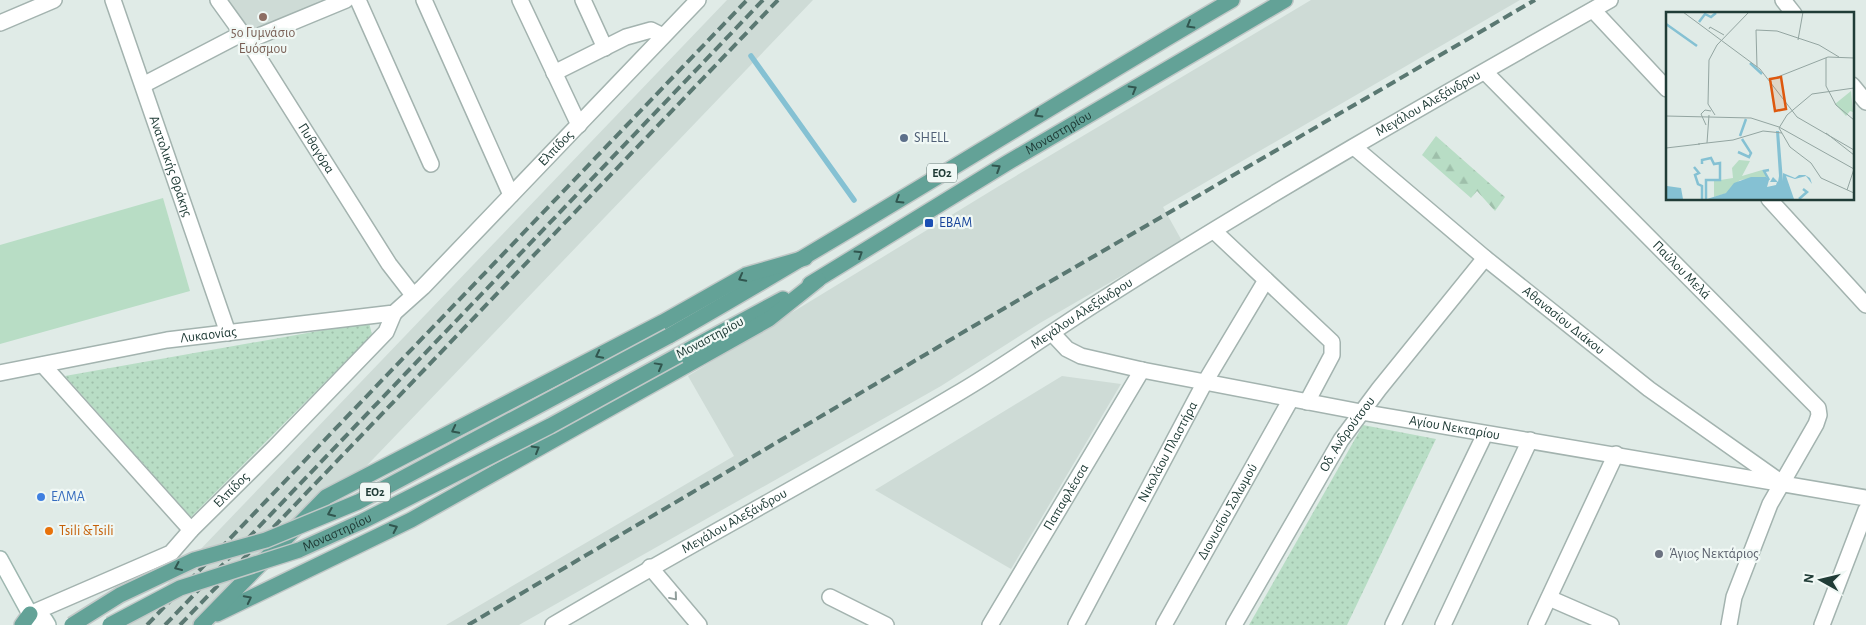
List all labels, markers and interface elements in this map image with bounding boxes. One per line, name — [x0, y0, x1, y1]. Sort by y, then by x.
marker: 5ο Γυμνάσιο Ευόσμου — [257, 11, 269, 23]
inset map — [1666, 12, 1854, 200]
one-way arrow — [1186, 18, 1195, 28]
place label: 5ο Γυμνάσιο Ευόσμου — [231, 26, 295, 56]
street label: Μεγάλου Αλεξάνδρου — [1373, 68, 1483, 139]
one-way arrow — [1128, 85, 1137, 95]
street label: Μοναστηρίου — [1023, 108, 1094, 158]
one-way arrow — [1034, 108, 1043, 118]
street label: Ανατολικής Θράκης — [147, 114, 195, 219]
street label: Πυθαγόρα — [295, 121, 337, 176]
street label: Ελπίδος — [536, 127, 577, 169]
place label: SHELL — [914, 131, 949, 145]
marker: SHELL — [898, 132, 910, 144]
road number: ΕΟ2 — [927, 164, 957, 182]
one-way arrow — [992, 165, 1001, 175]
one-way arrow — [896, 193, 905, 203]
place label: ΕΒΑΜ — [939, 216, 972, 230]
marker: ΕΒΑΜ — [923, 217, 935, 229]
street label: Παύλου Μελά — [1650, 238, 1713, 302]
one-way arrow — [854, 251, 863, 261]
one-way arrow — [739, 272, 748, 282]
street label: Μεγάλου Αλεξάνδρου — [1028, 275, 1135, 352]
street label: Αθανασίου Διάκου — [1520, 284, 1607, 357]
street label: Μοναστηρίου — [674, 314, 746, 362]
street label: Λυκαονίας — [179, 325, 238, 345]
one-way arrow — [596, 349, 605, 359]
one-way arrow — [654, 362, 663, 372]
street label: Οδ. Ανδρούτσου — [1317, 394, 1378, 474]
street label: Νικολάου Πλαστήρα — [1135, 399, 1200, 505]
street label: Αγίου Νεκταρίου — [1408, 413, 1501, 443]
one-way arrow — [451, 424, 460, 434]
one-way arrow — [531, 445, 540, 455]
street label: Παπαφλέσσα — [1041, 461, 1091, 533]
street label: Διονυσίου Σολωμού — [1195, 461, 1260, 562]
street label: Ελπίδος — [211, 469, 252, 510]
road number: ΕΟ2 — [360, 482, 390, 502]
street label: Μεγάλου Αλεξάνδρου — [679, 486, 789, 556]
place label: ΕΛΜΑ — [51, 490, 85, 504]
marker: ΕΛΜΑ — [35, 491, 47, 503]
one-way arrow — [327, 507, 336, 517]
street label: Μοναστηρίου — [300, 511, 374, 554]
place label: Tsili &Tsili — [59, 524, 114, 538]
one-way arrow — [389, 524, 398, 534]
marker: Tsili &Tsili — [43, 525, 55, 537]
place label: Άγιος Νεκτάριος — [1669, 547, 1759, 561]
marker: Άγιος Νεκτάριος — [1653, 548, 1665, 560]
north arrow — [1796, 555, 1846, 605]
one-way arrow — [174, 561, 183, 572]
text: N — [1802, 573, 1817, 584]
one-way arrow — [668, 591, 676, 600]
one-way arrow — [243, 595, 252, 605]

